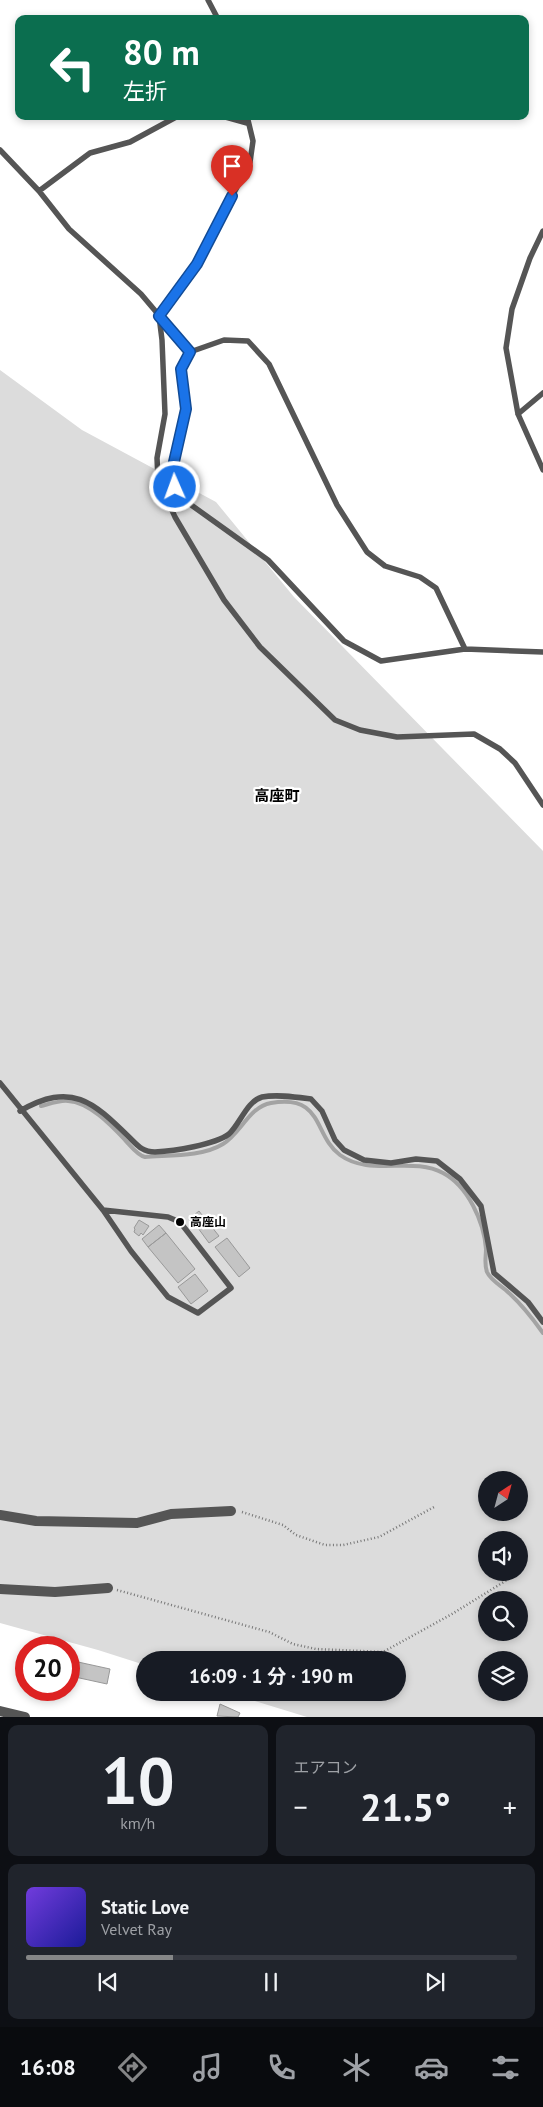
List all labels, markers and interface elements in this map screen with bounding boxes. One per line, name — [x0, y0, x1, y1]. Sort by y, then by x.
text: 80 m — [123, 29, 200, 75]
icon: left — [40, 35, 105, 100]
text: 左折 — [123, 77, 167, 105]
pin — [211, 145, 253, 196]
icon: arrive — [218, 152, 246, 180]
position arrow — [148, 460, 200, 512]
district label: 高座町 — [254, 786, 300, 805]
place label: 高座山 — [190, 1214, 226, 1229]
marker: 高座山 — [174, 1216, 186, 1228]
north arrow — [478, 1471, 528, 1521]
map controls — [478, 1471, 528, 1701]
button: sound — [478, 1531, 528, 1581]
button: search — [478, 1591, 528, 1641]
speed limit sign: 20 — [15, 1636, 80, 1701]
button: layers — [478, 1651, 528, 1701]
text: 16:09 · 1 分 · 190 m — [189, 1664, 353, 1688]
text: 10 — [101, 1738, 175, 1822]
text: エアコン — [294, 1757, 358, 1777]
text: 21.5° — [360, 1782, 451, 1831]
text: − — [294, 1788, 308, 1825]
text: + — [503, 1788, 517, 1825]
text: km/h — [120, 1813, 155, 1833]
text: Static Love — [101, 1895, 189, 1919]
text: Velvet Ray — [101, 1919, 172, 1939]
icon: previous — [94, 1968, 122, 1996]
icon: pause — [257, 1968, 285, 1996]
icon: next — [421, 1968, 449, 1996]
icon: directions — [115, 2050, 150, 2085]
icon: music — [190, 2050, 225, 2085]
icon: phone — [264, 2050, 299, 2085]
icon: climate — [339, 2050, 374, 2085]
icon: car — [414, 2050, 449, 2085]
icon: filters — [488, 2050, 523, 2085]
text: 16:08 — [20, 2053, 76, 2081]

